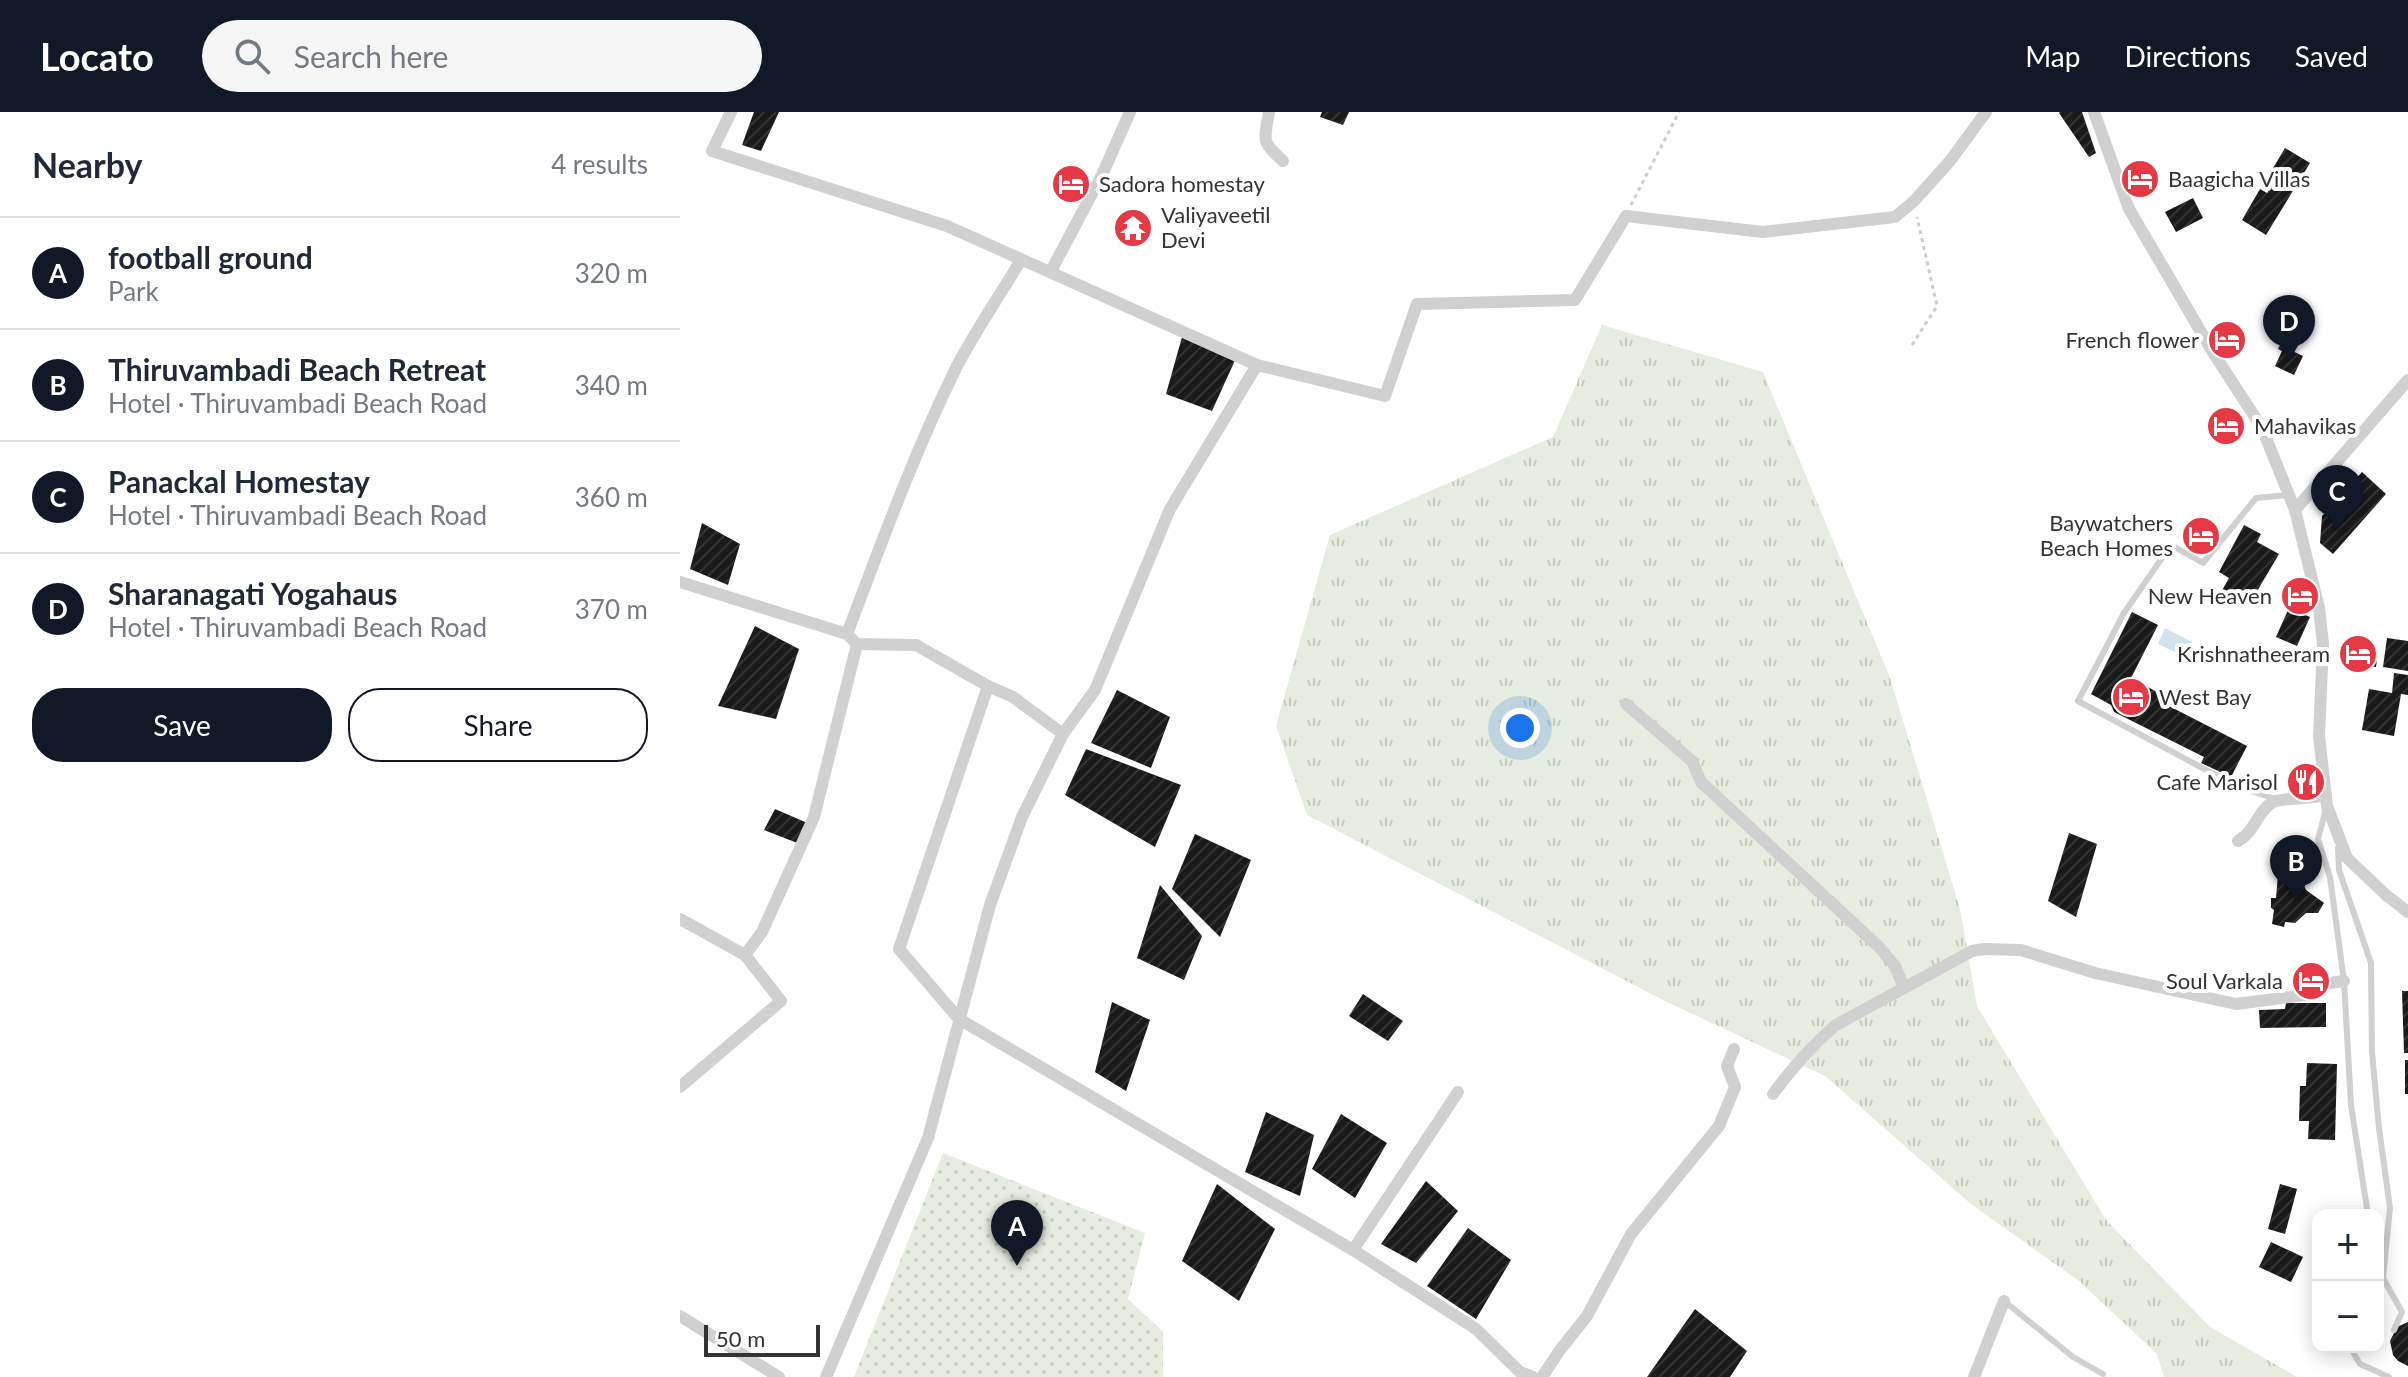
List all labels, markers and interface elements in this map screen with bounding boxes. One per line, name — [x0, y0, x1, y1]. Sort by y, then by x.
search box — [202, 20, 762, 92]
text: Locato — [40, 33, 154, 79]
icon: search — [230, 34, 274, 78]
text: Search here — [294, 38, 448, 74]
text: Map — [2025, 39, 2080, 73]
text: Directions — [2124, 39, 2251, 73]
text: Saved — [2295, 39, 2368, 73]
text: Nearby — [32, 144, 143, 185]
text: 4 results — [551, 148, 648, 180]
hotel icon: Baagicha Villas — [2119, 158, 2161, 200]
hotel icon: Sadora homestay — [1050, 163, 1092, 205]
place label: Baagicha Villas — [2168, 165, 2310, 192]
place label: Sadora homestay — [1099, 170, 1265, 197]
place label: Valiyaveetil Devi — [1161, 201, 1270, 253]
temple icon: Valiyaveetil Devi — [1112, 207, 1154, 249]
text: football ground — [108, 239, 313, 275]
text: A — [49, 257, 67, 289]
text: 320 m — [575, 257, 648, 289]
text: Park — [108, 275, 159, 307]
pin: D — [2263, 295, 2315, 361]
hotel icon: French flower — [2206, 319, 2248, 361]
place label: French flower — [2066, 326, 2199, 353]
text: Thiruvambadi Beach Retreat — [108, 351, 486, 387]
text: B — [49, 369, 67, 401]
text: 340 m — [575, 369, 648, 401]
text: Hotel · Thiruvambadi Beach Road — [108, 387, 487, 419]
hotel icon: Mahavikas — [2205, 405, 2247, 447]
place label: Mahavikas — [2254, 412, 2356, 439]
text: Panackal Homestay — [108, 463, 370, 499]
pin: C — [2311, 465, 2363, 531]
text: C — [49, 481, 67, 513]
text: 360 m — [575, 481, 648, 513]
text: Hotel · Thiruvambadi Beach Road — [108, 499, 487, 531]
place label: Baywatchers Beach Homes — [2040, 509, 2173, 561]
hotel icon: Baywatchers Beach Homes — [2180, 515, 2222, 557]
text: Sharanagati Yogahaus — [108, 575, 397, 611]
hotel icon: New Heaven — [2279, 575, 2321, 617]
place label: New Heaven — [2148, 582, 2272, 609]
text: D — [48, 593, 68, 625]
text: 370 m — [575, 593, 648, 625]
text: Hotel · Thiruvambadi Beach Road — [108, 611, 487, 643]
hotel icon: Krishnatheeram — [2337, 633, 2379, 675]
place label: Krishnatheeram — [2177, 640, 2330, 667]
hotel icon: West Bay — [2110, 676, 2152, 718]
place label: West Bay — [2159, 683, 2252, 710]
button: Save — [32, 688, 332, 762]
button: Share — [348, 688, 648, 762]
your location — [1500, 708, 1540, 748]
restaurant icon: Cafe Marisol — [2285, 761, 2327, 803]
place label: Cafe Marisol — [2156, 768, 2278, 795]
pin: B — [2270, 835, 2322, 901]
hotel icon: Soul Varkala — [2290, 960, 2332, 1002]
place label: Soul Varkala — [2166, 967, 2283, 994]
pin: A — [991, 1200, 1043, 1266]
map controls — [2312, 1209, 2384, 1353]
button: + — [2312, 1209, 2384, 1281]
button: − — [2312, 1281, 2384, 1353]
scale bar — [704, 1321, 820, 1357]
text: 50 m — [716, 1325, 765, 1352]

